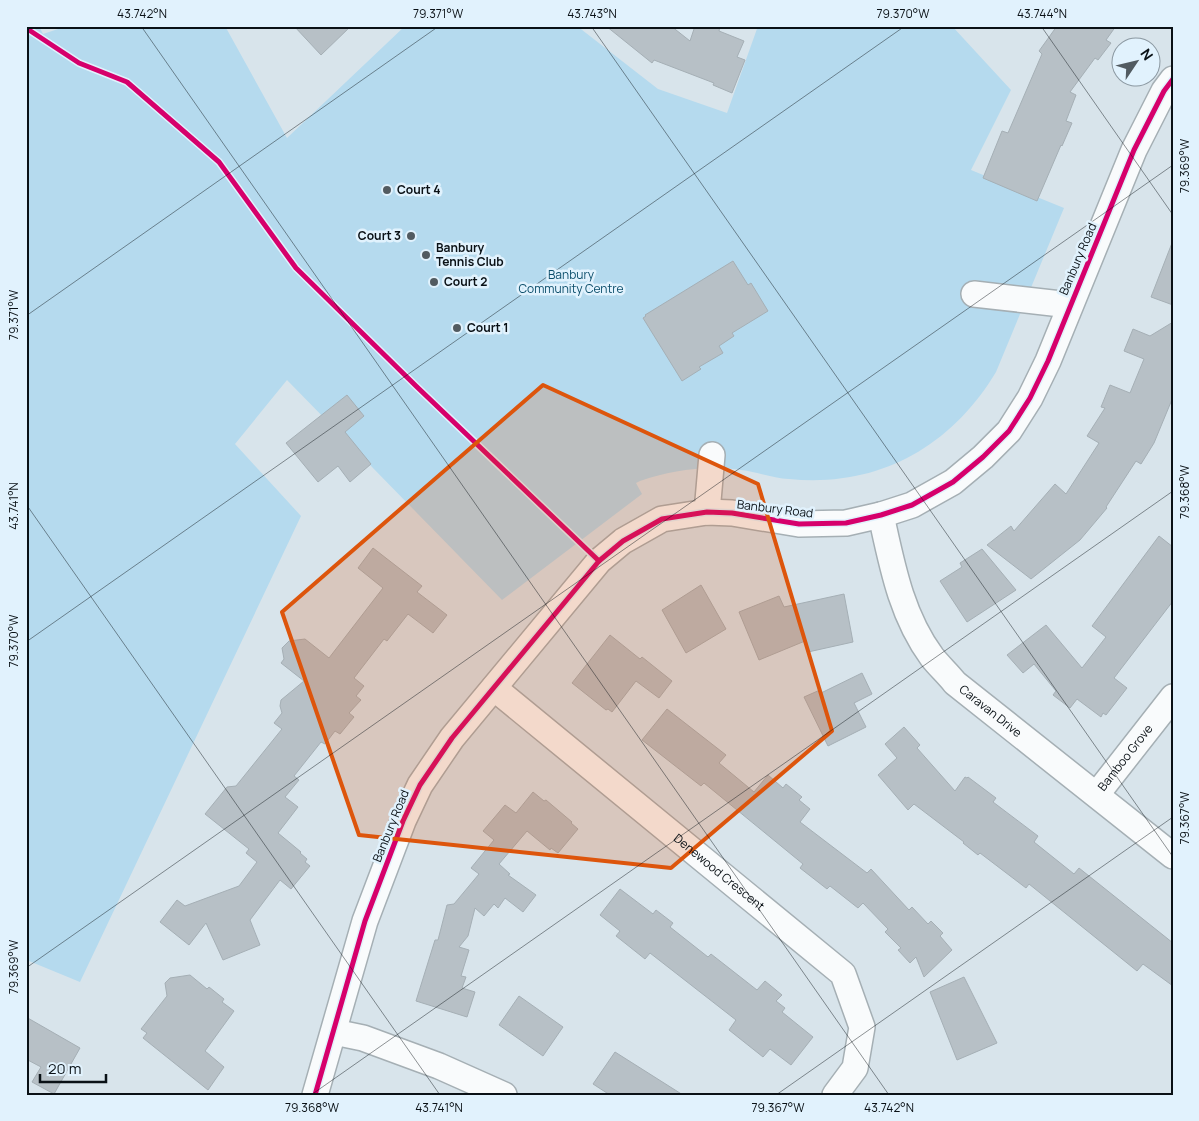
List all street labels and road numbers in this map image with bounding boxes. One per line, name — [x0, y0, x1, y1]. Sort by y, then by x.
street label: Banbury Road — [1055, 220, 1100, 297]
street label: Banbury Road — [736, 495, 814, 522]
street label: Caravan Drive — [956, 680, 1026, 741]
street label: Bamboo Grove — [1094, 721, 1156, 794]
street label: Banbury Road — [368, 787, 413, 865]
street label: Denewood Crescent — [670, 830, 769, 915]

